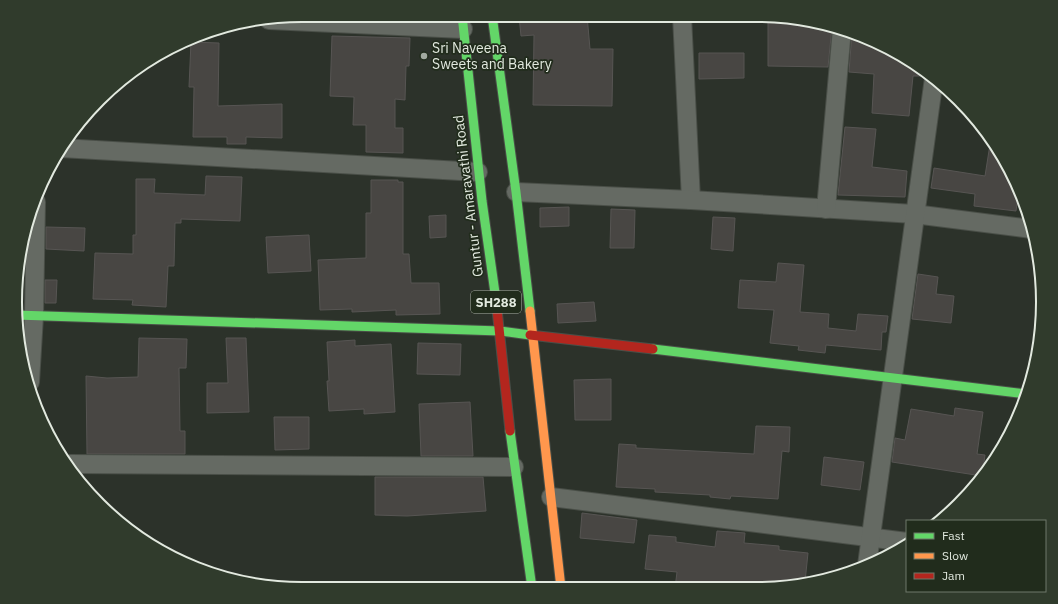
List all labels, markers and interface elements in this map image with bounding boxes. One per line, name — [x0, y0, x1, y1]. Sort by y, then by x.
place label: Sri Naveena Sweets and Bakery — [432, 39, 552, 73]
marker: Sri Naveena Sweets and Bakery — [419, 51, 429, 61]
street label: Guntur - Amaravathi Road — [449, 114, 487, 278]
road number: SH288 — [471, 291, 521, 313]
legend — [906, 520, 1046, 592]
text: Fast — [942, 528, 965, 543]
text: Slow — [942, 548, 968, 563]
text: Jam — [942, 568, 965, 583]

